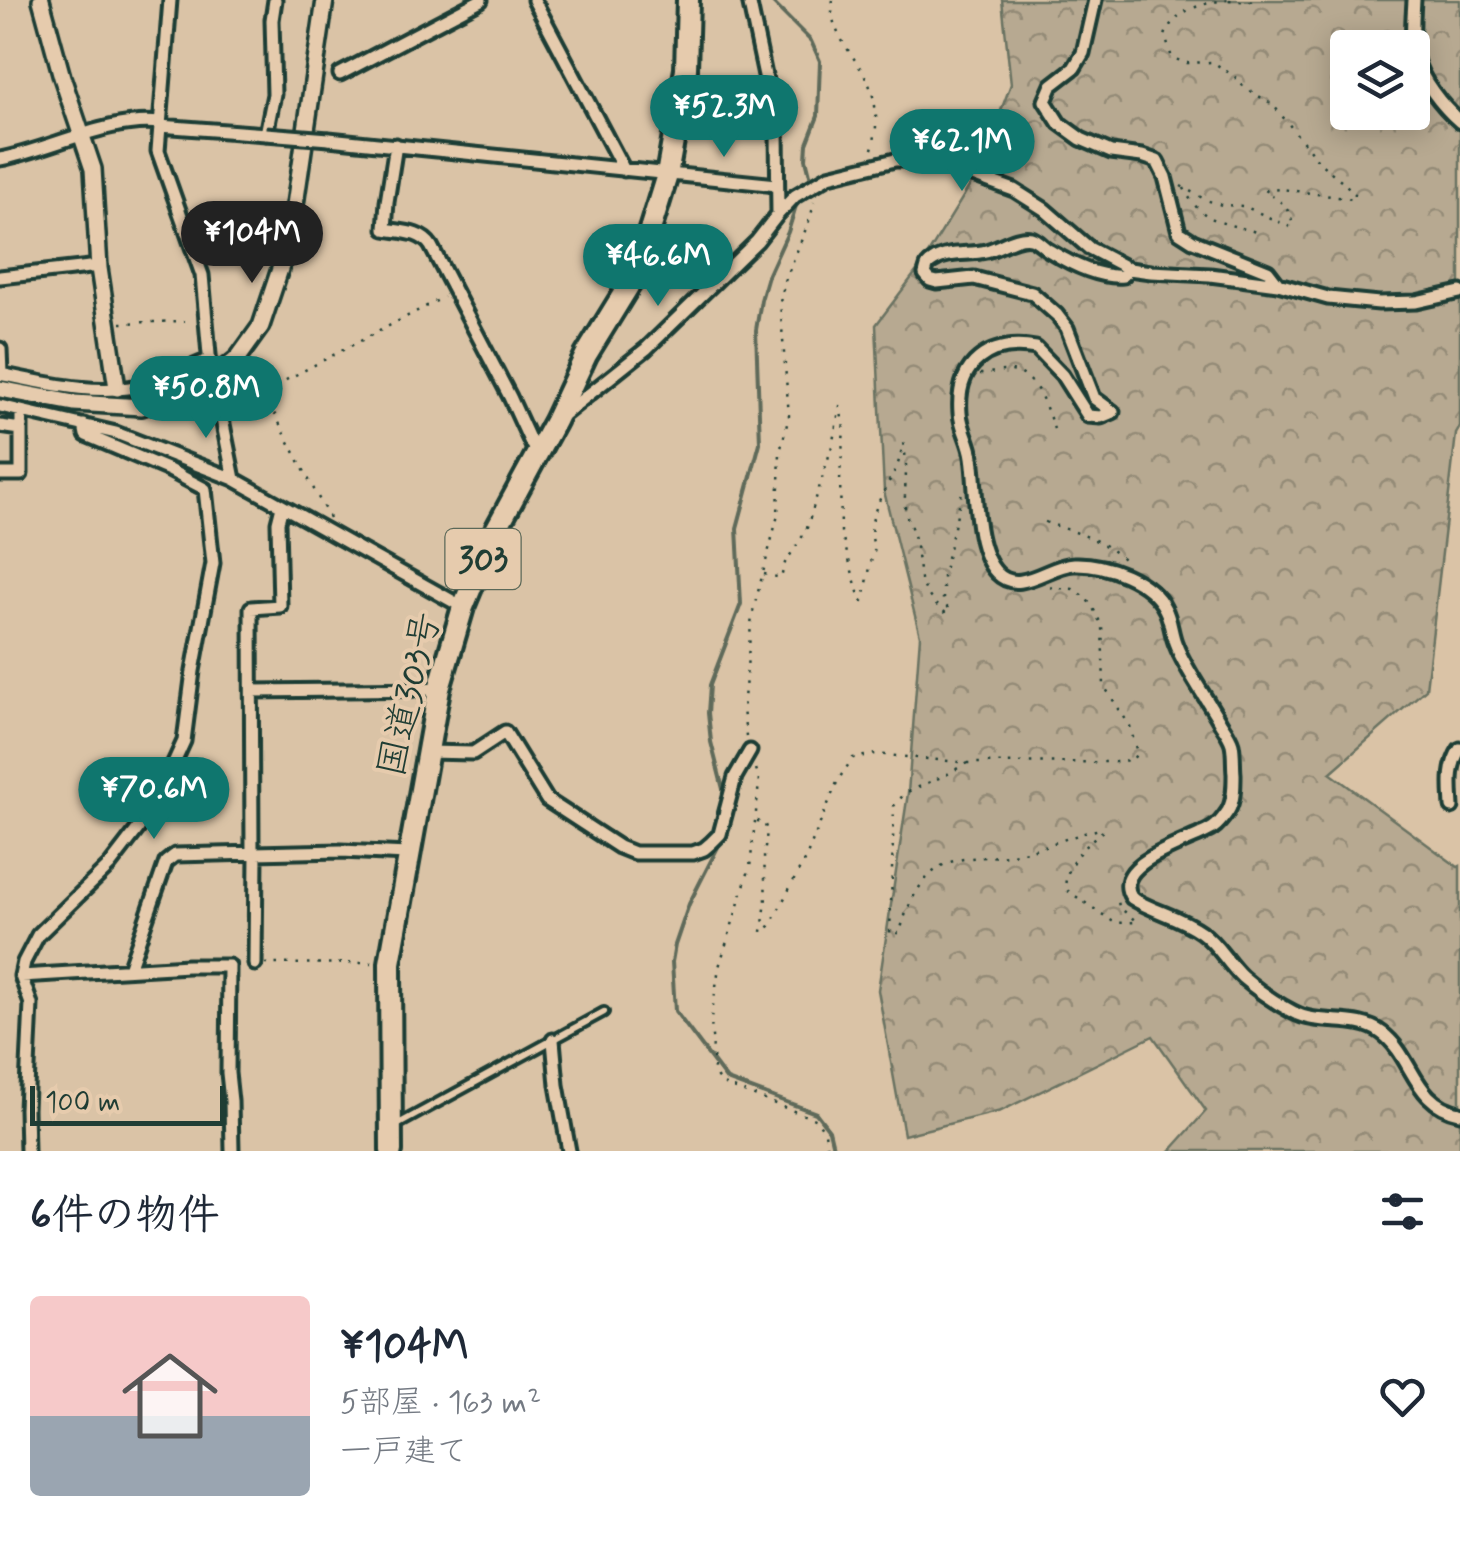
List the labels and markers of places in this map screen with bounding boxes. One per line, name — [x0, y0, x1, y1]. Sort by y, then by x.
pin: ¥52.3M — [643, 75, 805, 160]
pin: ¥62.1M — [881, 109, 1043, 194]
pin: ¥104M — [182, 201, 322, 286]
pin: ¥46.6M — [577, 224, 739, 309]
pin: ¥50.8M — [125, 356, 287, 441]
pin: ¥70.6M — [73, 757, 235, 842]

